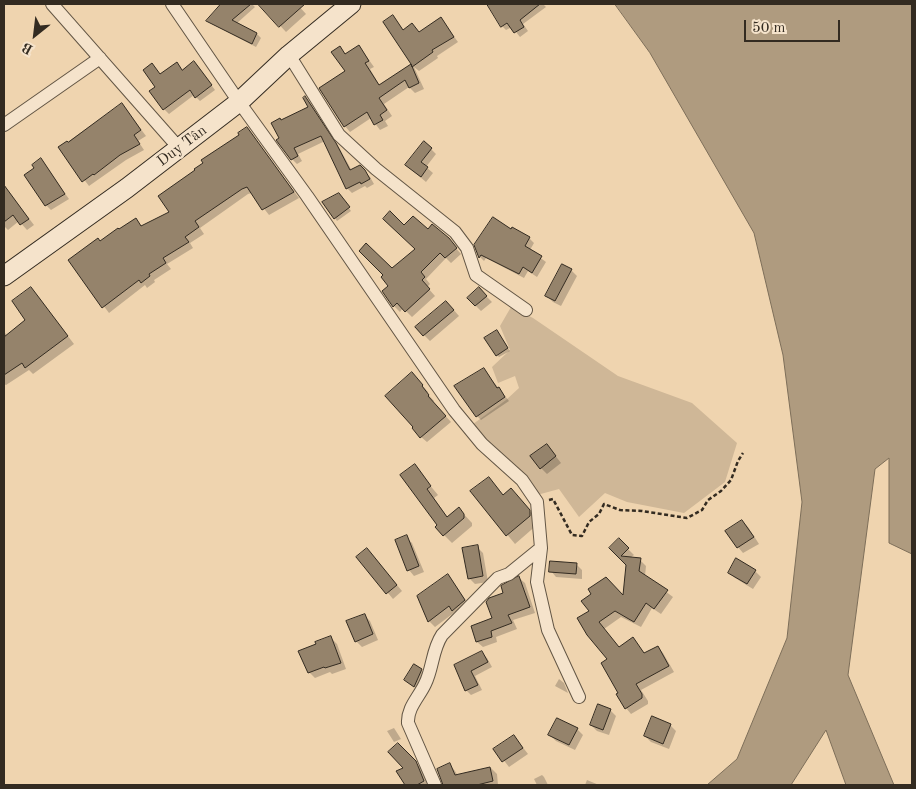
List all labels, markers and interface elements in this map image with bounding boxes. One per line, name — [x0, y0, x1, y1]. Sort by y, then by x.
north arrow — [10, 10, 60, 60]
scale bar — [746, 10, 842, 42]
text: 50 m — [752, 21, 786, 36]
text: B — [20, 40, 35, 57]
street label: Duy Tân — [154, 121, 210, 171]

